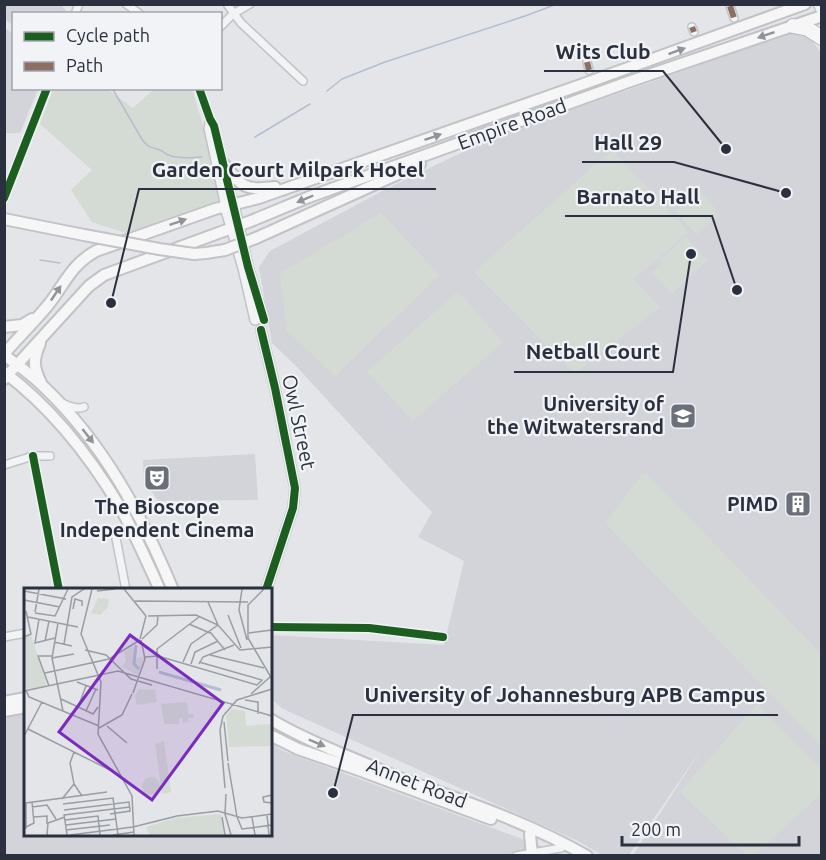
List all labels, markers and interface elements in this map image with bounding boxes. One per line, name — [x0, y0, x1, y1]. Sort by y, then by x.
legend — [12, 12, 222, 90]
text: Cycle path — [66, 25, 150, 45]
one-way arrow — [757, 31, 775, 41]
callout: Wits Club — [544, 32, 663, 71]
text: Wits Club — [555, 39, 651, 63]
one-way arrow — [668, 45, 686, 55]
text: Path — [66, 55, 103, 75]
street label: Empire Road — [454, 93, 569, 154]
callout: Hall 29 — [582, 123, 674, 162]
text: Hall 29 — [594, 130, 662, 154]
one-way arrow — [424, 131, 442, 141]
callout: Garden Court Milpark Hotel — [139, 150, 436, 189]
text: Garden Court Milpark Hotel — [152, 157, 424, 181]
callout: Barnato Hall — [565, 177, 712, 216]
text: Barnato Hall — [576, 184, 700, 208]
one-way arrow — [296, 194, 314, 204]
one-way arrow — [169, 217, 187, 226]
one-way arrow — [50, 286, 62, 302]
callout: Netball Court — [514, 333, 673, 372]
text: Netball Court — [526, 339, 660, 363]
street label: Owl Street — [278, 372, 321, 472]
place label: University of the Witwatersrand — [487, 392, 665, 438]
school or university icon: University of the Witwatersrand — [668, 401, 698, 431]
one-way arrow — [81, 428, 93, 443]
theatre icon: The Bioscope Independent Cinema — [142, 463, 172, 493]
building icon: PIMD — [783, 489, 813, 519]
place label: PIMD — [727, 492, 778, 515]
place label: The Bioscope Independent Cinema — [60, 495, 254, 541]
inset map — [24, 588, 272, 836]
callout: University of Johannesburg APB Campus — [353, 676, 778, 715]
text: University of Johannesburg APB Campus — [365, 682, 766, 706]
one-way arrow — [309, 738, 327, 748]
street label: Annet Road — [364, 753, 471, 812]
scale bar — [622, 809, 799, 847]
text: 200 m — [631, 819, 681, 839]

